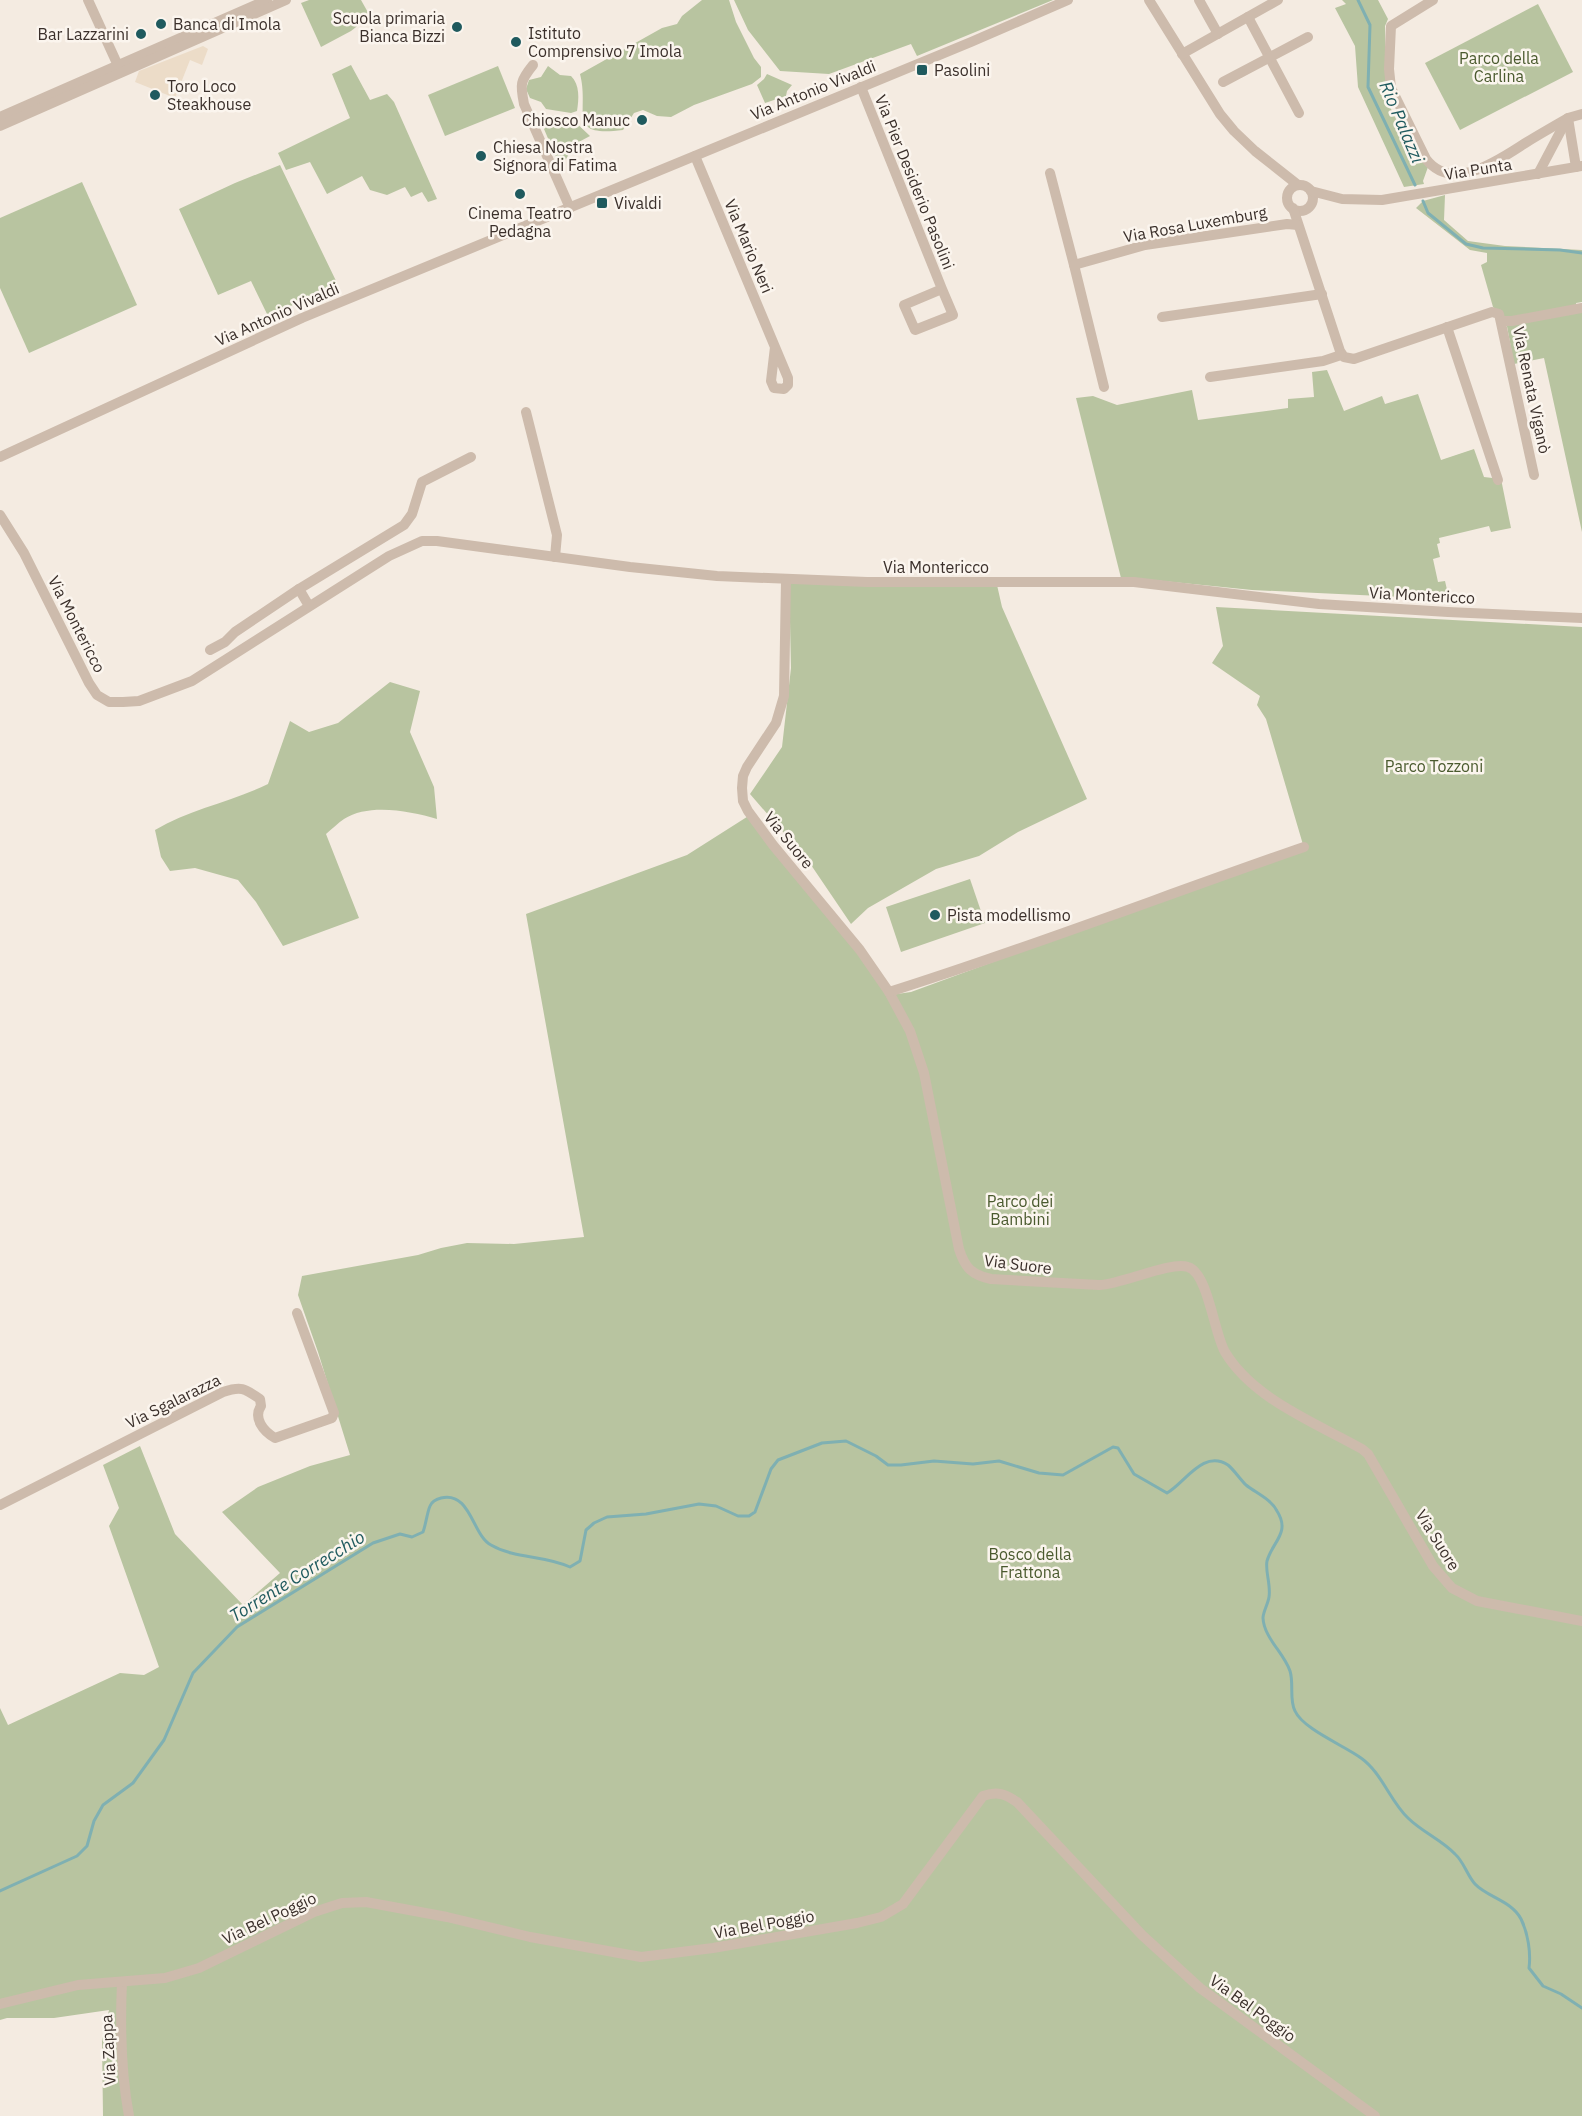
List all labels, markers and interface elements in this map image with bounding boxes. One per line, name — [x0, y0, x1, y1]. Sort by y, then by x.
place label: Scuola primaria Bianca Bizzi — [333, 8, 445, 46]
place label: Banca di Imola — [173, 14, 281, 34]
marker: Banca di Imola — [154, 17, 168, 31]
marker: Scuola primaria Bianca Bizzi — [450, 20, 464, 34]
place label: Istituto Comprensivo 7 Imola — [528, 23, 682, 61]
place label: Bar Lazzarini — [37, 24, 129, 44]
marker: Bar Lazzarini — [134, 27, 148, 41]
marker: Istituto Comprensivo 7 Imola — [509, 35, 523, 49]
park label: Parco della Carlina — [1459, 48, 1539, 86]
street label: Via Antonio Vivaldi — [747, 56, 879, 124]
place label: Pasolini — [934, 60, 990, 80]
marker: Pasolini — [915, 63, 929, 77]
place label: Toro Loco Steakhouse — [167, 76, 252, 114]
water label: Rio Palazzi — [1374, 77, 1430, 167]
marker: Toro Loco Steakhouse — [148, 88, 162, 102]
street label: Via Pier Desiderio Pasolini — [871, 92, 959, 272]
place label: Chiosco Manuc — [522, 110, 630, 130]
marker: Chiosco Manuc — [635, 113, 649, 127]
place label: Chiesa Nostra Signora di Fatima — [493, 137, 617, 175]
marker: Chiesa Nostra Signora di Fatima — [474, 149, 488, 163]
street label: Via Punta — [1443, 154, 1514, 184]
marker: Cinema Teatro Pedagna — [513, 187, 527, 201]
place label: Vivaldi — [614, 193, 662, 213]
marker: Vivaldi — [595, 196, 609, 210]
street label: Via Mario Neri — [720, 196, 778, 296]
street label: Via Rosa Luxemburg — [1122, 201, 1269, 246]
place label: Cinema Teatro Pedagna — [468, 203, 572, 241]
street label: Via Antonio Vivaldi — [212, 278, 342, 350]
street label: Via Renata Viganò — [1509, 325, 1555, 455]
street label: Via Montericco — [883, 557, 989, 577]
street label: Via Montericco — [44, 572, 110, 676]
street label: Via Montericco — [1368, 582, 1476, 608]
park label: Parco Tozzoni — [1385, 756, 1483, 776]
street label: Via Suore — [760, 807, 818, 873]
place label: Pista modellismo — [947, 905, 1071, 925]
marker: Pista modellismo — [928, 908, 942, 922]
park label: Parco dei Bambini — [987, 1191, 1053, 1229]
street label: Via Suore — [983, 1250, 1053, 1278]
street label: Via Sgalarazza — [122, 1369, 224, 1433]
street label: Via Suore — [1412, 1506, 1465, 1574]
water label: Torrente Correcchio — [225, 1525, 369, 1627]
park label: Bosco della Frattona — [988, 1544, 1072, 1582]
street label: Via Bel Poggio — [219, 1887, 319, 1949]
street label: Via Bel Poggio — [712, 1905, 816, 1943]
street label: Via Bel Poggio — [1206, 1970, 1300, 2046]
street label: Via Zappa — [96, 2014, 120, 2086]

